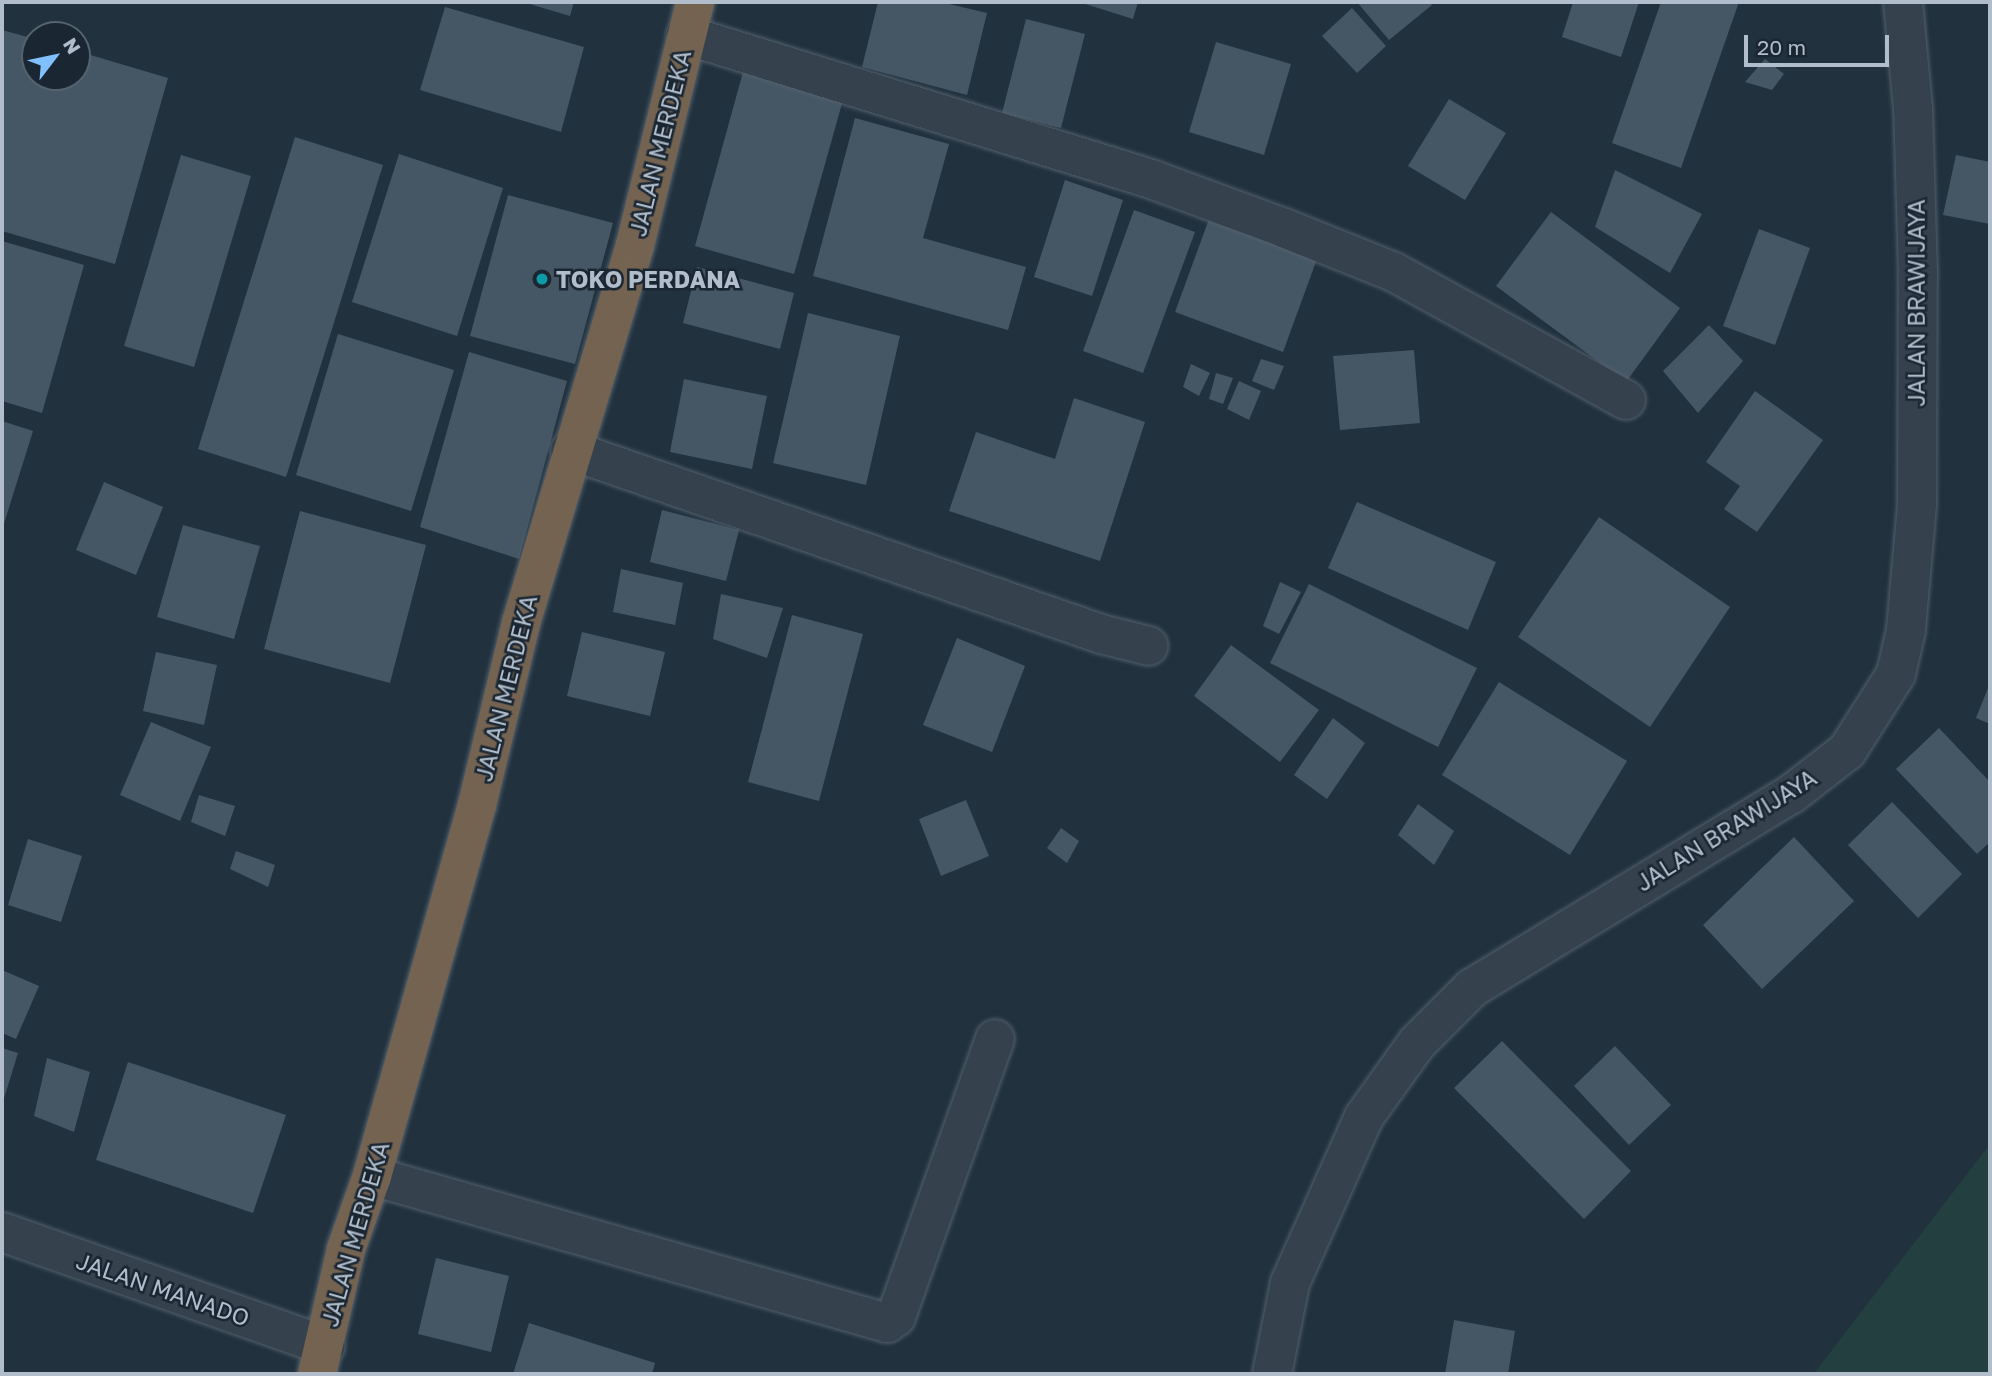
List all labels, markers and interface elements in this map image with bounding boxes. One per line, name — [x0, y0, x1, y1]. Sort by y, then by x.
north arrow — [21, 21, 91, 91]
scale bar — [1747, 21, 1892, 65]
text: N — [59, 33, 86, 58]
text: 20 m — [1757, 34, 1806, 60]
street label: JALAN MERDEKA — [623, 47, 697, 239]
street label: JALAN BRAWIJAYA — [1902, 199, 1930, 407]
place label: TOKO PERDANA — [556, 265, 740, 293]
marker: TOKO PERDANA — [534, 271, 550, 287]
street label: JALAN MERDEKA — [469, 592, 543, 784]
street label: JALAN BRAWIJAYA — [1631, 763, 1821, 897]
street label: JALAN MERDEKA — [315, 1138, 395, 1330]
street label: JALAN MANADO — [73, 1246, 253, 1332]

